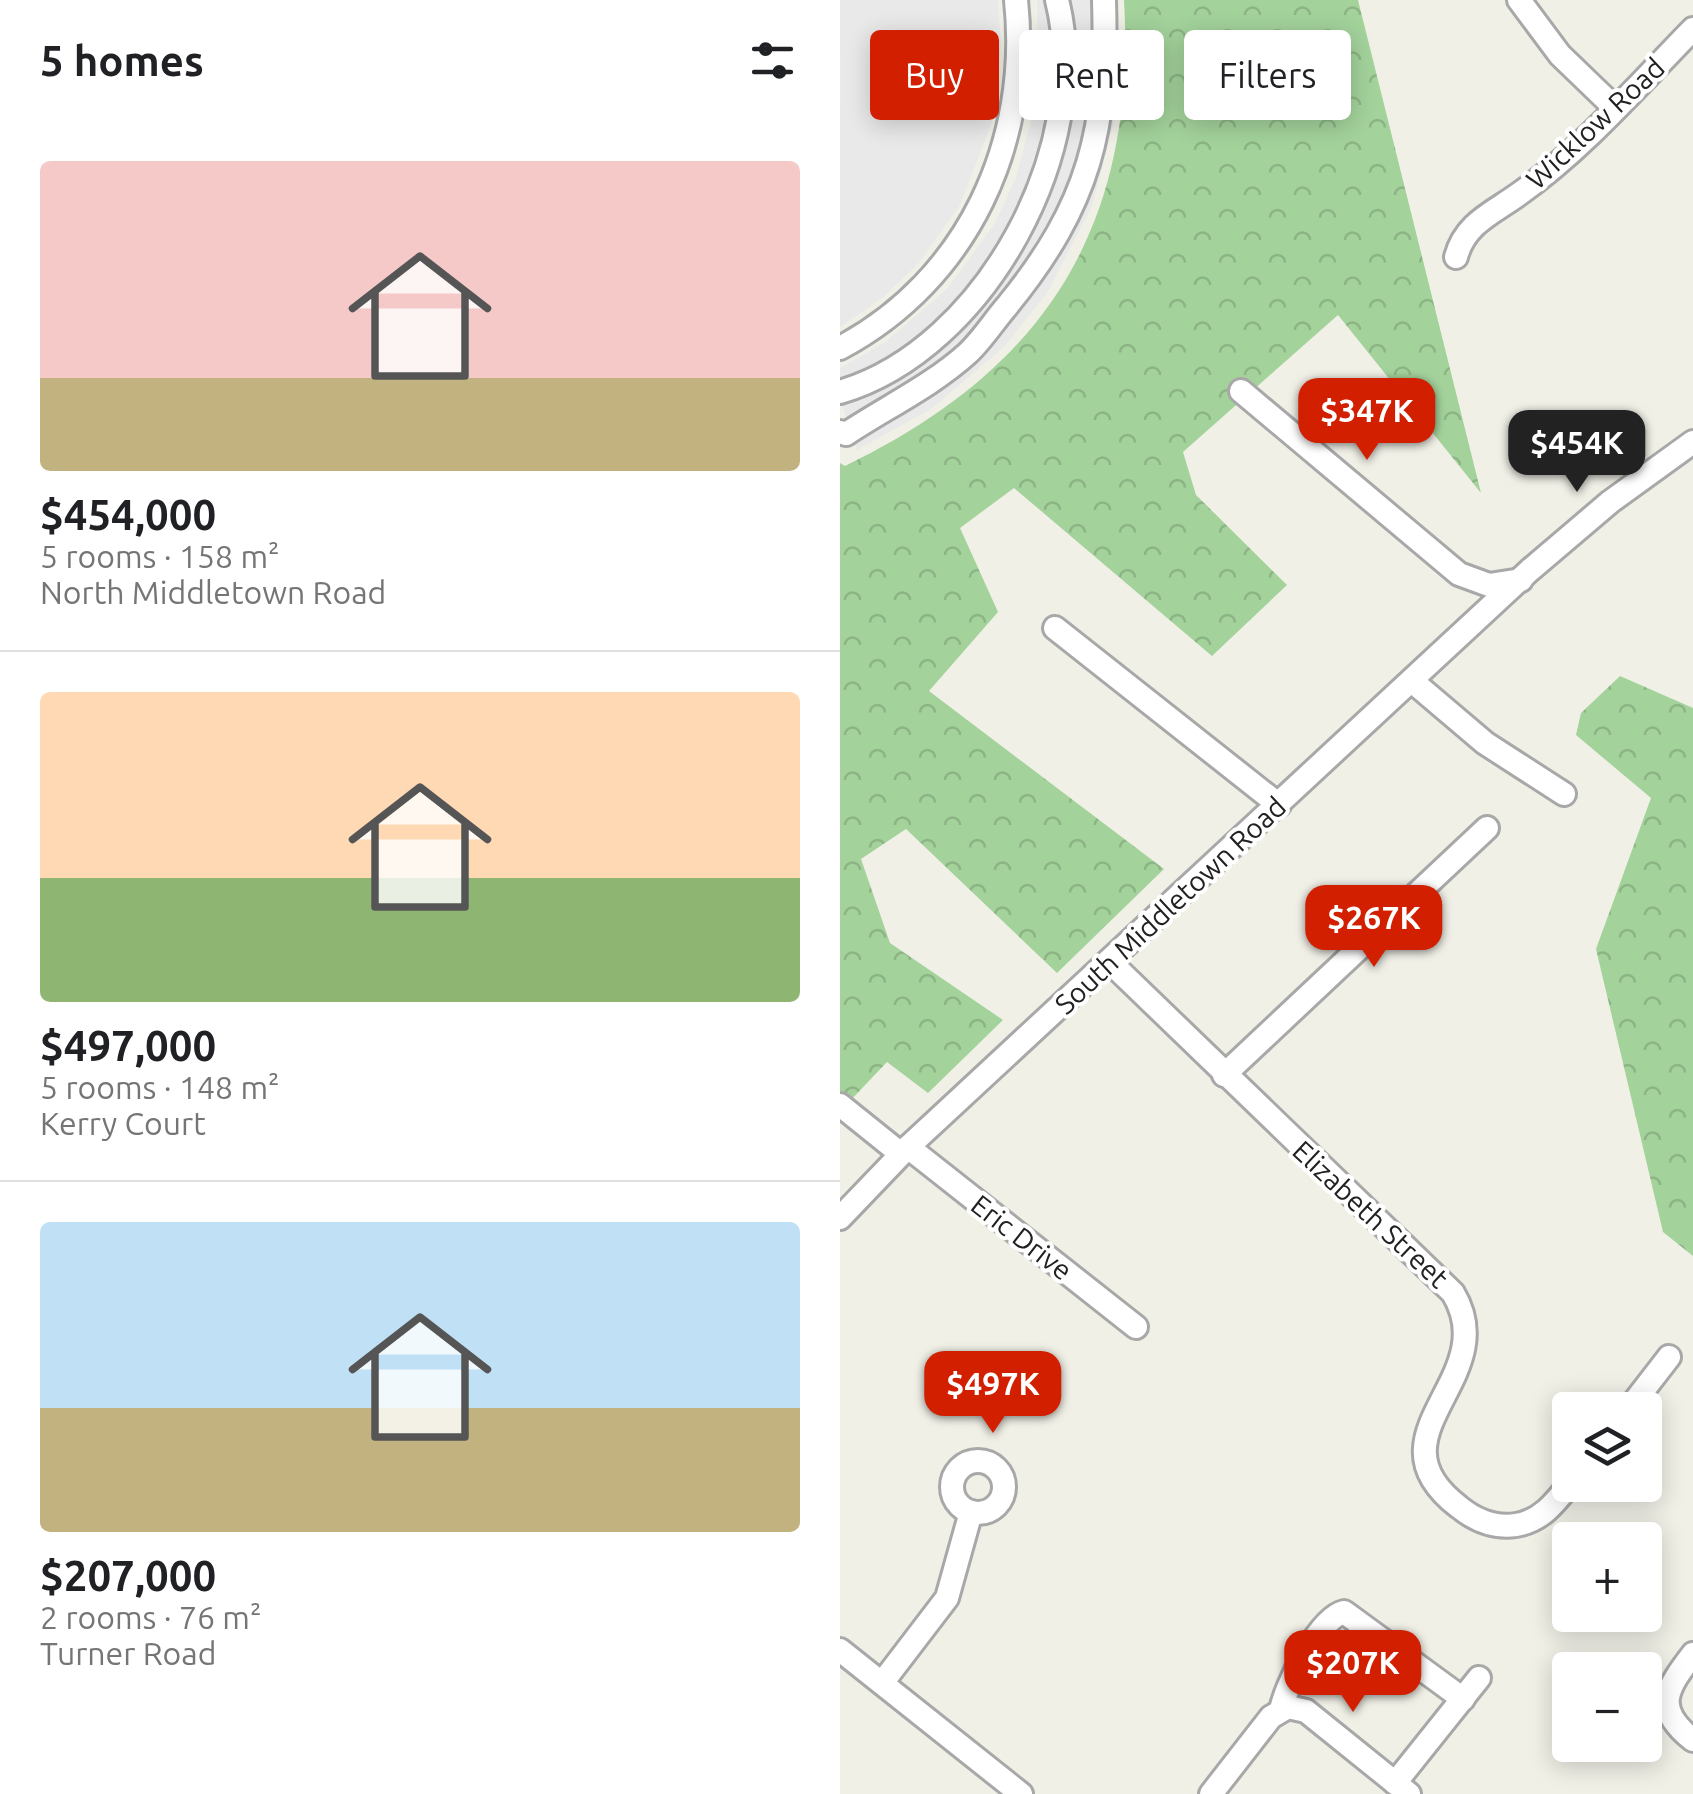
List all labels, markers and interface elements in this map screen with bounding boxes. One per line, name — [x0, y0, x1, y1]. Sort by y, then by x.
chip: Buy — [870, 30, 999, 120]
chip: Rent — [1019, 30, 1164, 120]
chip: Filters — [1184, 30, 1351, 120]
icon: filters — [745, 33, 800, 88]
text: 5 homes — [40, 37, 204, 84]
street label: Wicklow Road — [1520, 51, 1670, 195]
icon: home — [330, 226, 510, 406]
pin: $347K — [1297, 378, 1437, 463]
text: $347K — [1320, 392, 1414, 428]
pin: $454K — [1507, 410, 1647, 495]
text: $454K — [1530, 424, 1624, 460]
text: $454,000 — [40, 491, 216, 538]
text: 5 rooms · 158 m² — [40, 538, 280, 574]
text: North Middletown Road — [40, 574, 386, 610]
icon: home — [330, 757, 510, 937]
street label: South Middletown Road — [1049, 790, 1291, 1020]
pin: $267K — [1304, 885, 1444, 970]
text: $267K — [1327, 899, 1421, 935]
text: $497,000 — [40, 1022, 216, 1069]
text: 5 rooms · 148 m² — [40, 1069, 280, 1105]
text: Kerry Court — [40, 1105, 206, 1141]
street label: Elizabeth Street — [1287, 1134, 1455, 1294]
street label: Eric Drive — [966, 1188, 1078, 1286]
icon: home — [330, 1287, 510, 1467]
pin: $497K — [923, 1351, 1063, 1436]
text: $497K — [946, 1365, 1040, 1401]
map controls — [1552, 1392, 1662, 1762]
button: layers — [1552, 1392, 1662, 1502]
button: + — [1552, 1522, 1662, 1632]
text: $207,000 — [40, 1552, 216, 1599]
text: 2 rooms · 76 m² — [40, 1599, 261, 1635]
pin: $207K — [1283, 1630, 1423, 1715]
text: Turner Road — [40, 1635, 216, 1671]
text: $207K — [1306, 1644, 1400, 1680]
button: − — [1552, 1652, 1662, 1762]

